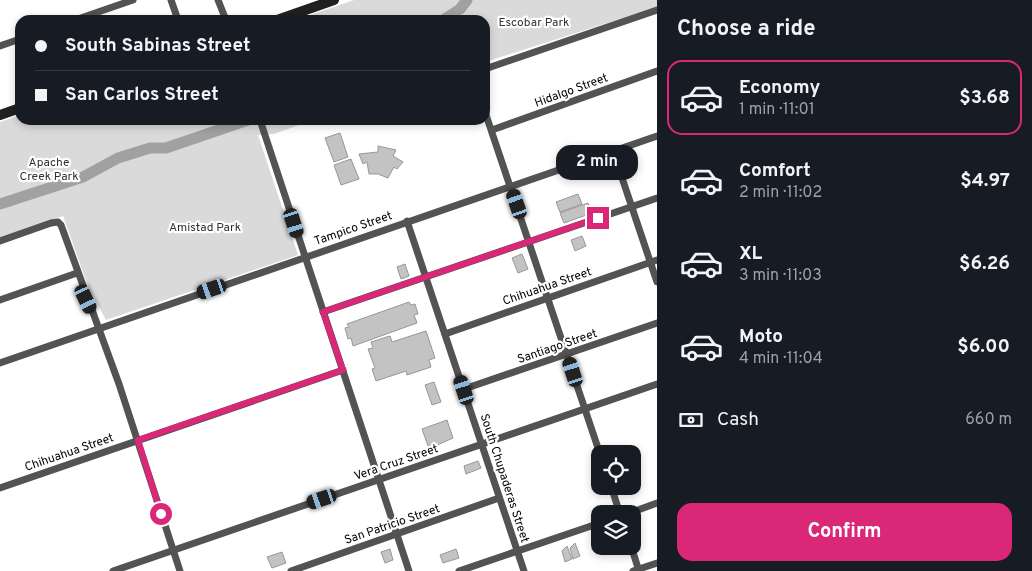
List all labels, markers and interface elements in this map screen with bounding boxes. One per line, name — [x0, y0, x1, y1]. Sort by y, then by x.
park label: Escobar Park — [499, 15, 569, 31]
text: Choose a ride — [677, 16, 815, 43]
text: South Sabinas Street — [65, 34, 250, 58]
street label: Hidalgo Street — [532, 70, 610, 112]
icon: car — [679, 75, 724, 120]
text: Economy — [739, 76, 820, 100]
text: San Carlos Street — [65, 83, 219, 107]
text: $3.68 — [959, 86, 1010, 110]
text: 1 min · 11:01 — [739, 100, 815, 120]
callout: 2 min — [557, 146, 639, 180]
text: 2 min — [576, 152, 618, 172]
park label: Apache Creek Park — [19, 155, 79, 185]
icon: car — [679, 158, 724, 203]
text: Comfort — [739, 159, 811, 183]
text: $4.97 — [960, 169, 1010, 193]
text: 2 min · 11:02 — [739, 183, 822, 203]
car — [505, 187, 528, 221]
car — [282, 206, 305, 240]
route end — [587, 207, 609, 229]
street label: Tampico Street — [312, 208, 394, 250]
park label: Amistad Park — [169, 220, 241, 236]
icon: car — [679, 241, 724, 286]
text: XL — [739, 242, 762, 266]
text: $6.26 — [959, 252, 1010, 276]
street label: Chihuahua Street — [501, 264, 594, 310]
text: 3 min · 11:03 — [739, 266, 822, 286]
car — [195, 277, 228, 301]
car — [72, 282, 99, 316]
icon: car — [679, 324, 724, 369]
text: Moto — [739, 325, 783, 349]
street label: Santiago Street — [515, 326, 599, 368]
text: $6.00 — [957, 335, 1010, 359]
text: 4 min · 11:04 — [739, 349, 823, 369]
car — [561, 355, 584, 389]
car — [452, 373, 475, 407]
icon: cash — [677, 406, 705, 434]
text: Cash — [717, 408, 759, 432]
text: 660 m — [965, 410, 1012, 430]
street label: South Chupaderas Street — [476, 412, 532, 545]
street label: Chihuahua Street — [23, 430, 116, 476]
street label: Vera Cruz Street — [352, 441, 440, 485]
map controls — [591, 445, 641, 555]
button: locate — [591, 445, 641, 495]
car — [305, 487, 338, 511]
street label: San Patricio Street — [342, 501, 442, 549]
route start — [150, 503, 172, 525]
button: Confirm — [677, 503, 1012, 561]
button: layers — [591, 505, 641, 555]

